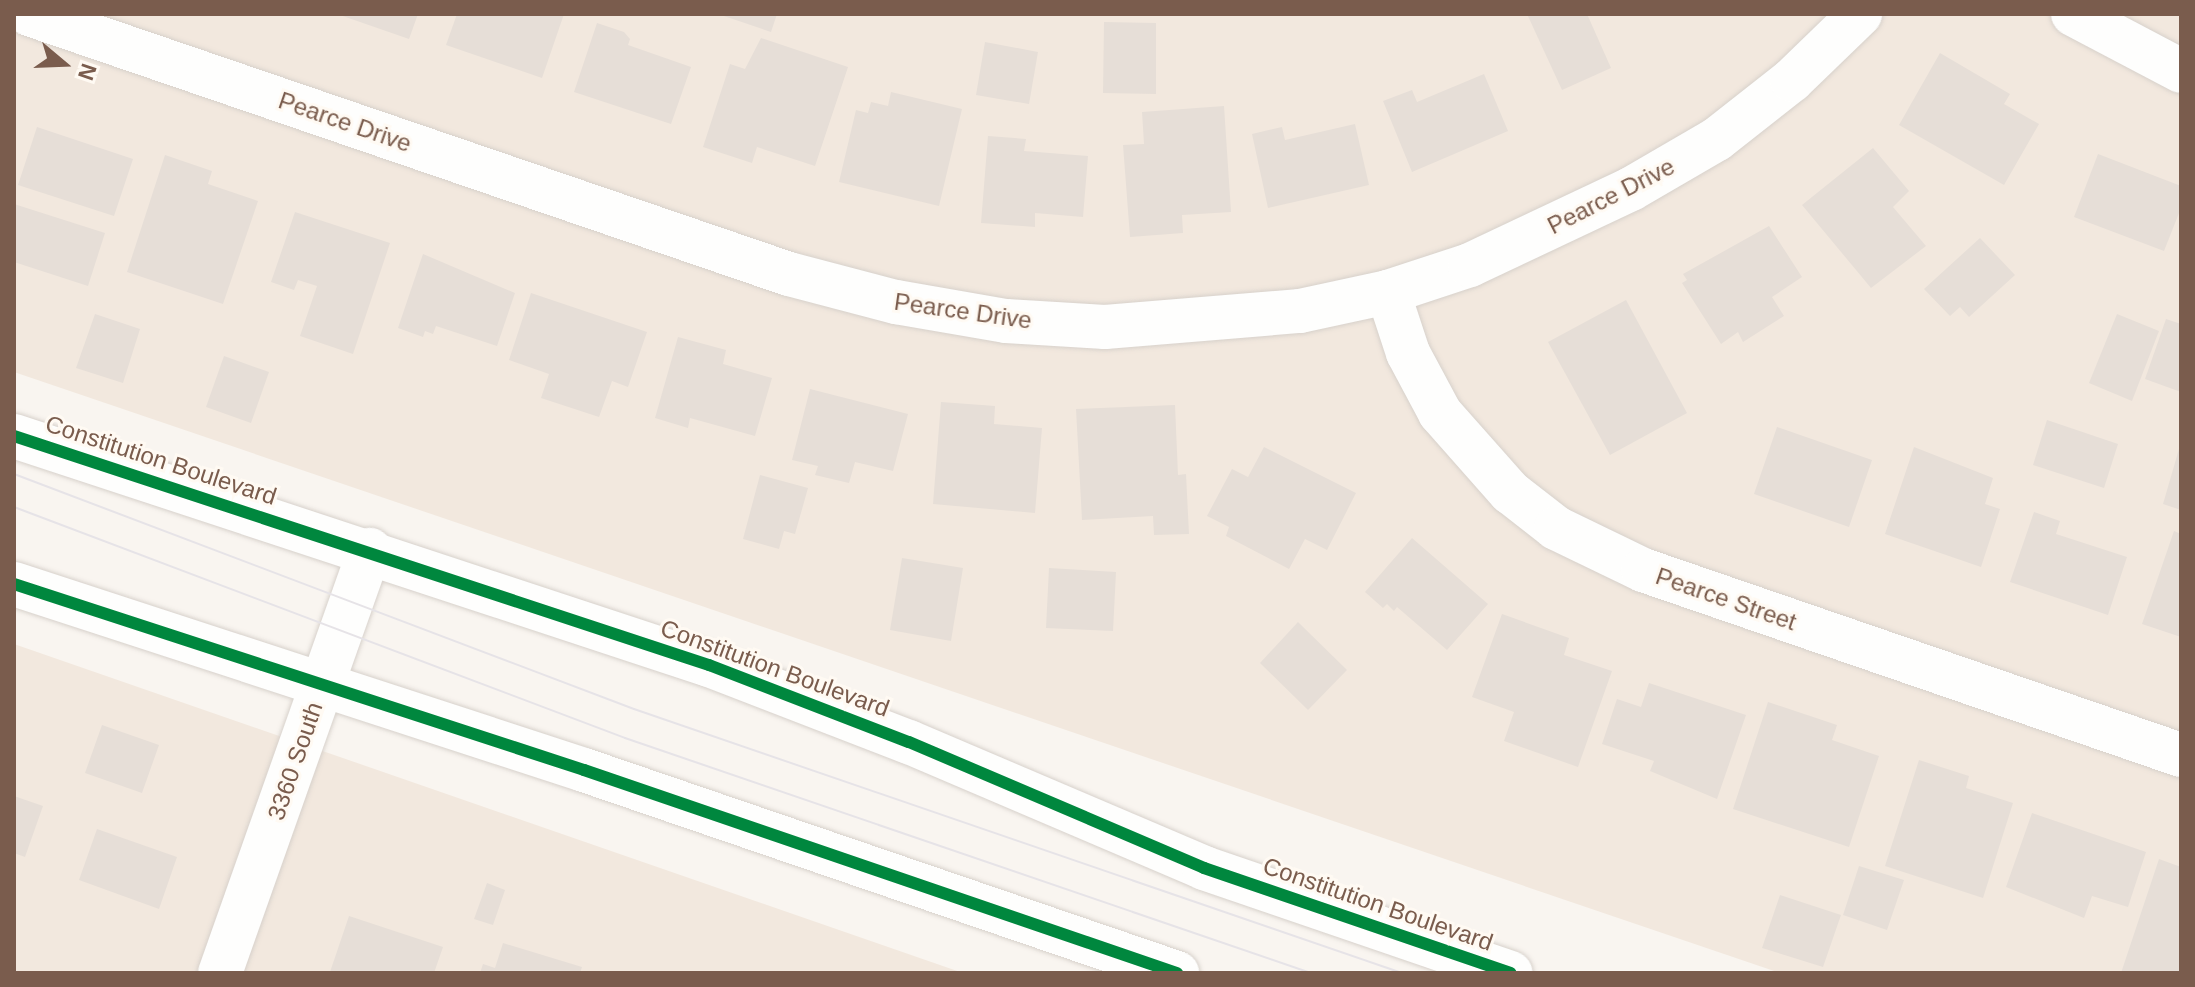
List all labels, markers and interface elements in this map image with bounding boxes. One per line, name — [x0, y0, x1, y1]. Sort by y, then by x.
north arrow — [24, 24, 104, 104]
text: N — [73, 60, 102, 84]
street label: Pearce Drive — [275, 86, 415, 158]
street label: Pearce Drive — [1543, 152, 1679, 240]
street label: Pearce Drive — [892, 287, 1034, 335]
street label: Constitution Boulevard — [42, 409, 280, 511]
street label: Pearce Street — [1652, 561, 1800, 637]
street label: Constitution Boulevard — [657, 613, 893, 723]
street label: 3360 South — [261, 698, 329, 824]
street label: Constitution Boulevard — [1259, 851, 1497, 957]

